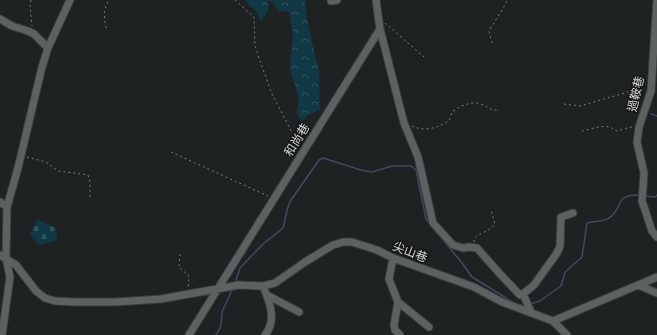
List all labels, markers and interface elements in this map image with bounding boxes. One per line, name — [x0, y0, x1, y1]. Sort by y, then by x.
street label: 過鞍巷 — [624, 75, 647, 113]
street label: 和尚巷 — [281, 120, 312, 159]
street label: 尖山巷 — [391, 238, 430, 265]

